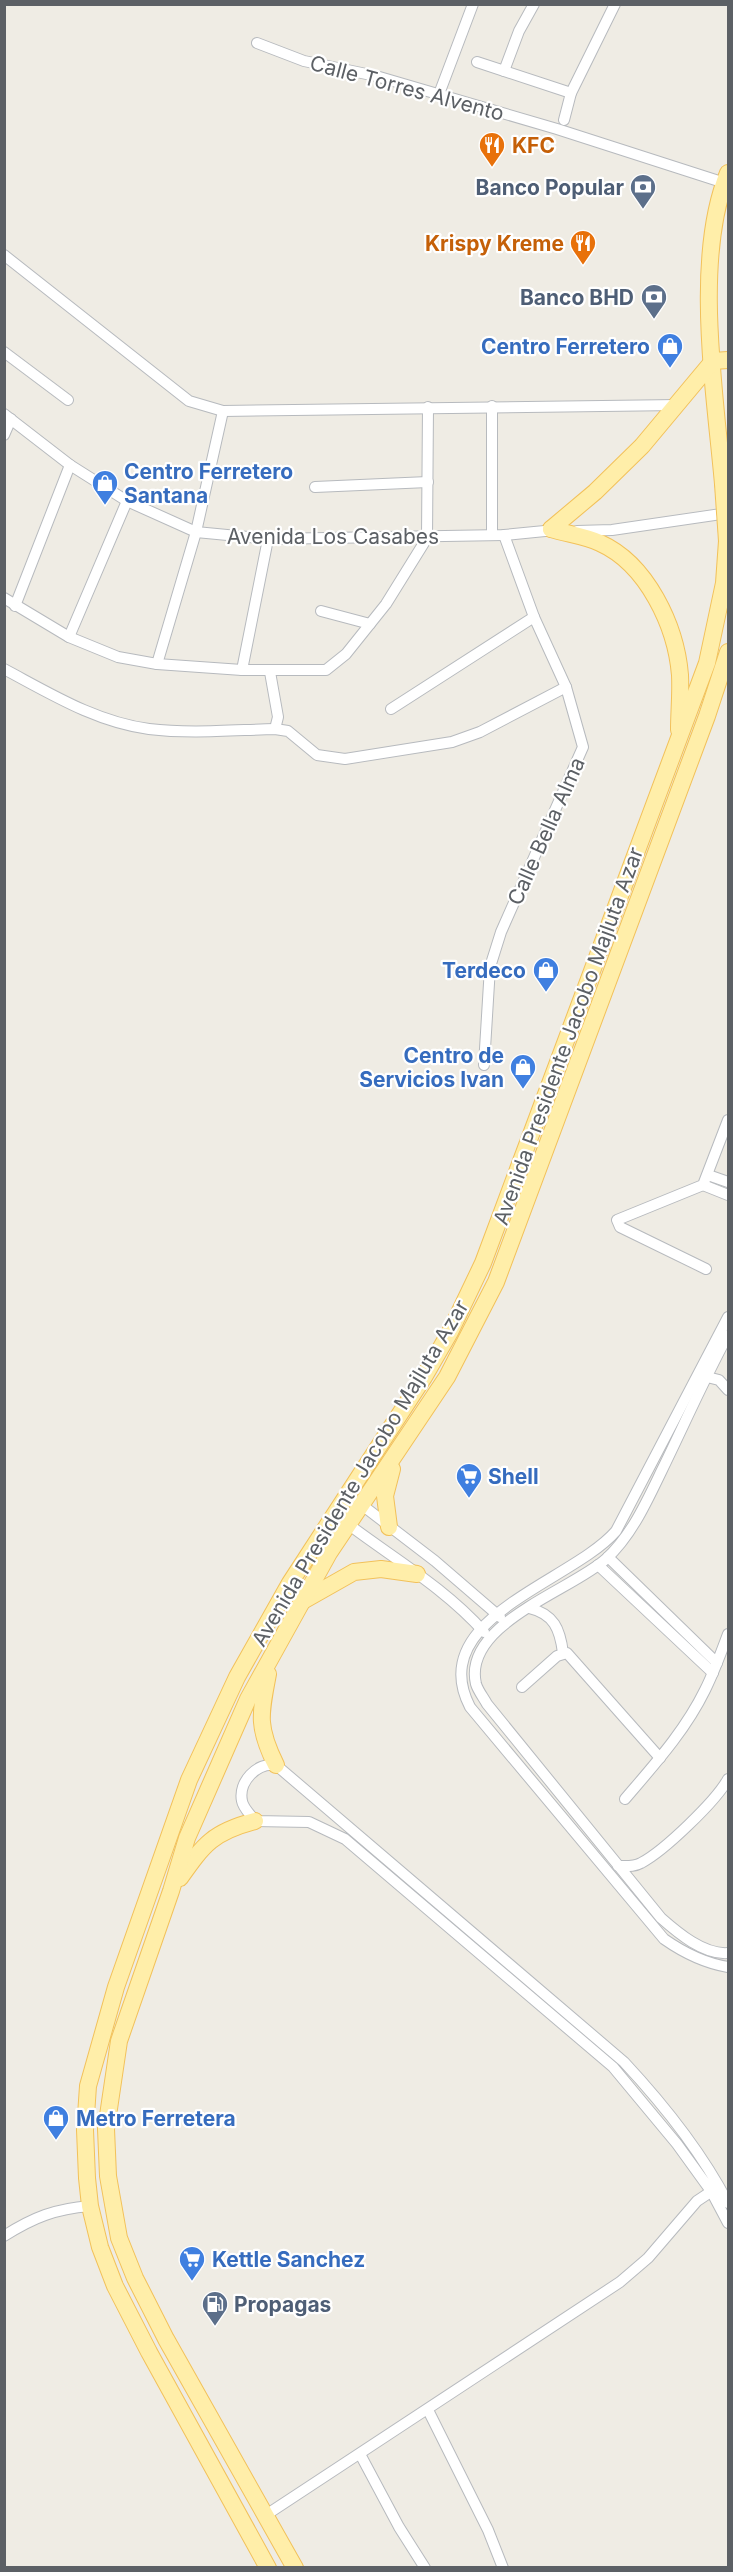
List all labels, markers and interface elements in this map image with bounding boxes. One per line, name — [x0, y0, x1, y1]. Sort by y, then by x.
street label: Calle Torres Alvento — [307, 50, 507, 126]
restaurant icon: KFC — [477, 130, 507, 168]
place label: KFC — [512, 133, 555, 158]
bank icon: Banco Popular — [628, 172, 658, 210]
place label: Banco Popular — [476, 175, 624, 200]
restaurant icon: Krispy Kreme — [568, 228, 598, 266]
place label: Krispy Kreme — [425, 231, 564, 256]
bank icon: Banco BHD — [639, 282, 669, 320]
place label: Banco BHD — [520, 285, 634, 310]
shop icon: Centro Ferretero — [655, 331, 685, 369]
place label: Centro Ferretero — [481, 334, 650, 359]
place label: Centro Ferretero Santana — [124, 459, 293, 508]
shop icon: Centro Ferretero Santana — [90, 468, 120, 506]
street label: Avenida Los Casabes — [227, 524, 439, 549]
street label: Calle Bella Alma — [502, 753, 590, 909]
street label: Avenida Presidente Jacobo Majluta Azar — [488, 844, 648, 1228]
shop icon: Terdeco — [531, 955, 561, 993]
place label: Terdeco — [442, 958, 526, 983]
place label: Centro de Servicios Ivan — [359, 1043, 504, 1092]
shop icon: Centro de Servicios Ivan — [508, 1052, 538, 1090]
street label: Avenida Presidente Jacobo Majluta Azar — [246, 1295, 474, 1651]
supermarket icon: Shell — [454, 1461, 484, 1499]
place label: Shell — [488, 1464, 539, 1489]
shop icon: Metro Ferretera — [41, 2103, 71, 2141]
place label: Metro Ferretera — [76, 2106, 236, 2131]
supermarket icon: Kettle Sanchez — [177, 2244, 207, 2282]
place label: Kettle Sanchez — [212, 2247, 365, 2272]
fuel station icon: Propagas — [200, 2289, 230, 2327]
place label: Propagas — [234, 2292, 331, 2317]

